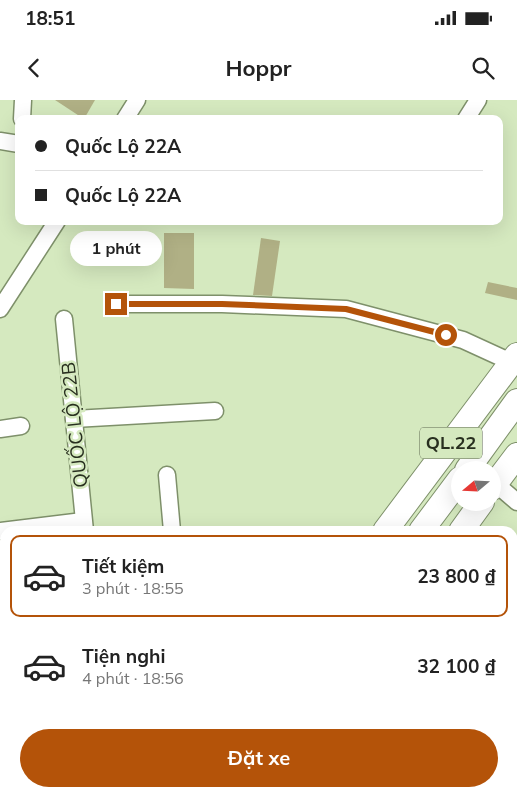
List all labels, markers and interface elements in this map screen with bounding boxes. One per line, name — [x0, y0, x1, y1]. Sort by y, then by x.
text: 18:51 — [25, 6, 75, 30]
icon: back — [20, 54, 48, 82]
text: Hoppr — [226, 54, 291, 82]
icon: search — [469, 54, 497, 82]
text: Quốc Lộ 22A — [65, 134, 181, 158]
text: Quốc Lộ 22A — [65, 183, 181, 207]
callout: 1 phút — [70, 232, 162, 266]
text: 1 phút — [91, 238, 141, 258]
route end — [105, 293, 127, 315]
route start — [435, 324, 457, 346]
street label: QUỐC LỘ 22B — [54, 361, 93, 489]
road number: QL.22 — [420, 428, 482, 458]
north arrow — [451, 461, 501, 511]
map controls — [451, 461, 501, 511]
icon: car — [22, 554, 67, 599]
text: Tiết kiệm — [82, 554, 164, 578]
text: 23 800 ₫ — [417, 564, 496, 588]
text: 3 phút · 18:55 — [82, 578, 184, 598]
icon: car — [22, 644, 67, 689]
text: Tiện nghi — [82, 644, 166, 668]
text: 32 100 ₫ — [417, 654, 496, 678]
text: 4 phút · 18:56 — [82, 668, 184, 688]
button: Đặt xe — [20, 729, 498, 787]

